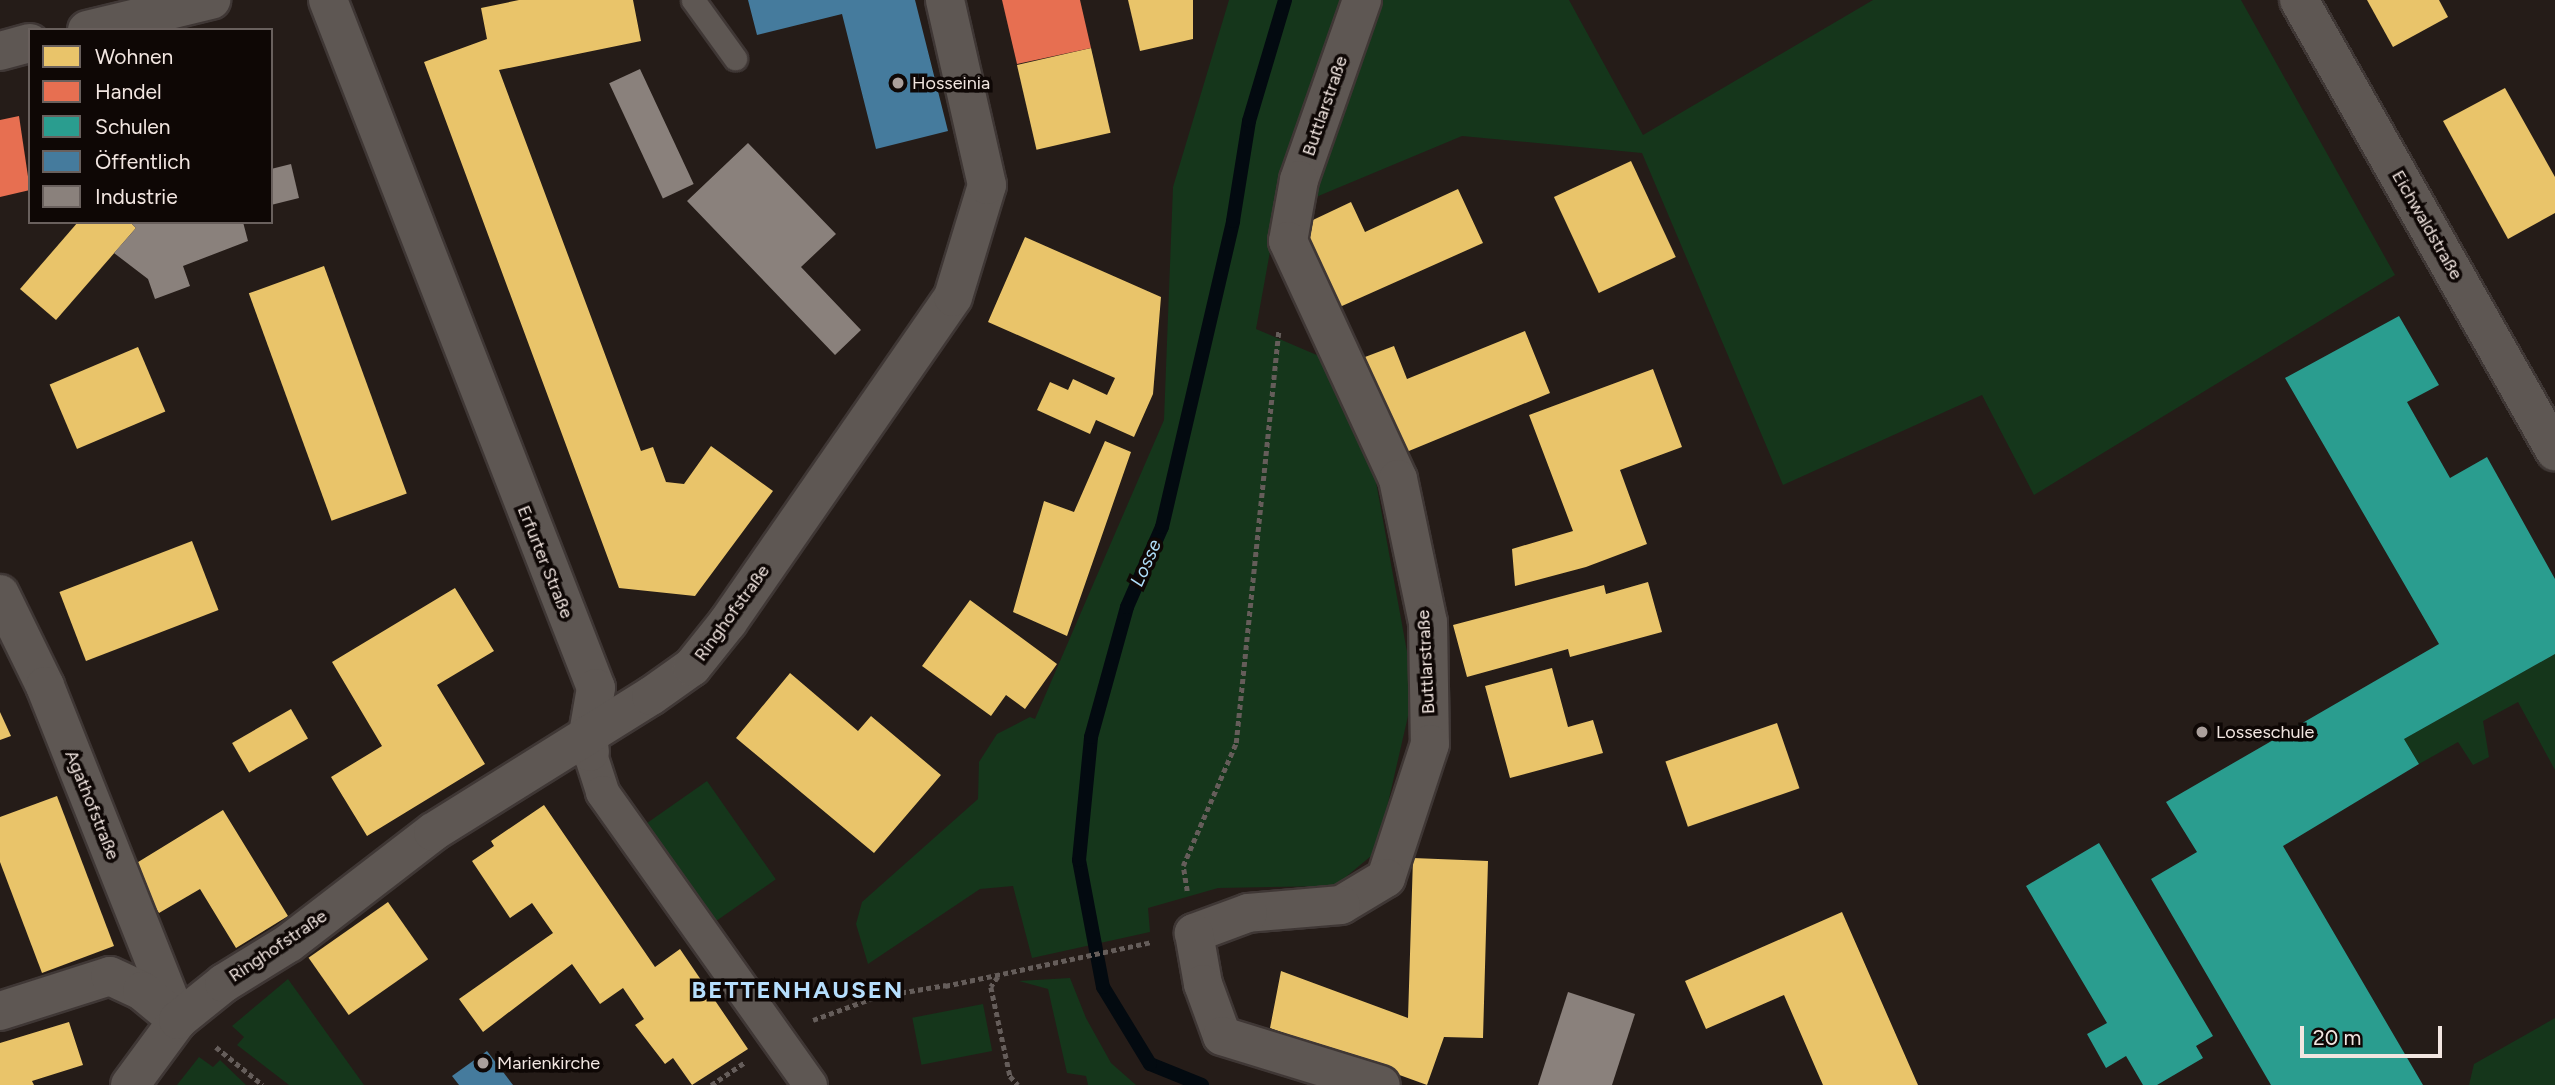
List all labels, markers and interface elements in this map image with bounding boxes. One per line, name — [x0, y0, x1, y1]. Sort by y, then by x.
legend — [28, 28, 273, 224]
text: Wohnen — [95, 44, 173, 69]
street label: Buttlarstraße — [1298, 53, 1352, 159]
place label: Hosseinia — [912, 72, 990, 94]
marker: Hosseinia — [890, 75, 906, 91]
text: Handel — [95, 79, 162, 104]
text: Schulen — [95, 114, 171, 139]
text: Öffentlich — [95, 149, 190, 174]
street label: Eichwaldstraße — [2387, 167, 2467, 283]
text: Industrie — [95, 184, 178, 209]
street label: Erfurter Straße — [513, 502, 577, 622]
water label: Losse — [1126, 536, 1166, 590]
street label: Ringhofstraße — [690, 561, 774, 665]
street label: Buttlarstraße — [1412, 609, 1440, 715]
place label: Losseschule — [2216, 721, 2314, 743]
marker: Losseschule — [2194, 724, 2210, 740]
street label: Agathofstraße — [60, 747, 124, 863]
street label: Ringhofstraße — [225, 905, 331, 987]
district label: BETTENHAUSEN — [693, 976, 903, 1004]
scale bar — [2303, 1012, 2445, 1056]
text: 20 m — [2313, 1025, 2361, 1050]
place label: Marienkirche — [497, 1052, 600, 1074]
marker: Marienkirche — [475, 1055, 491, 1071]

